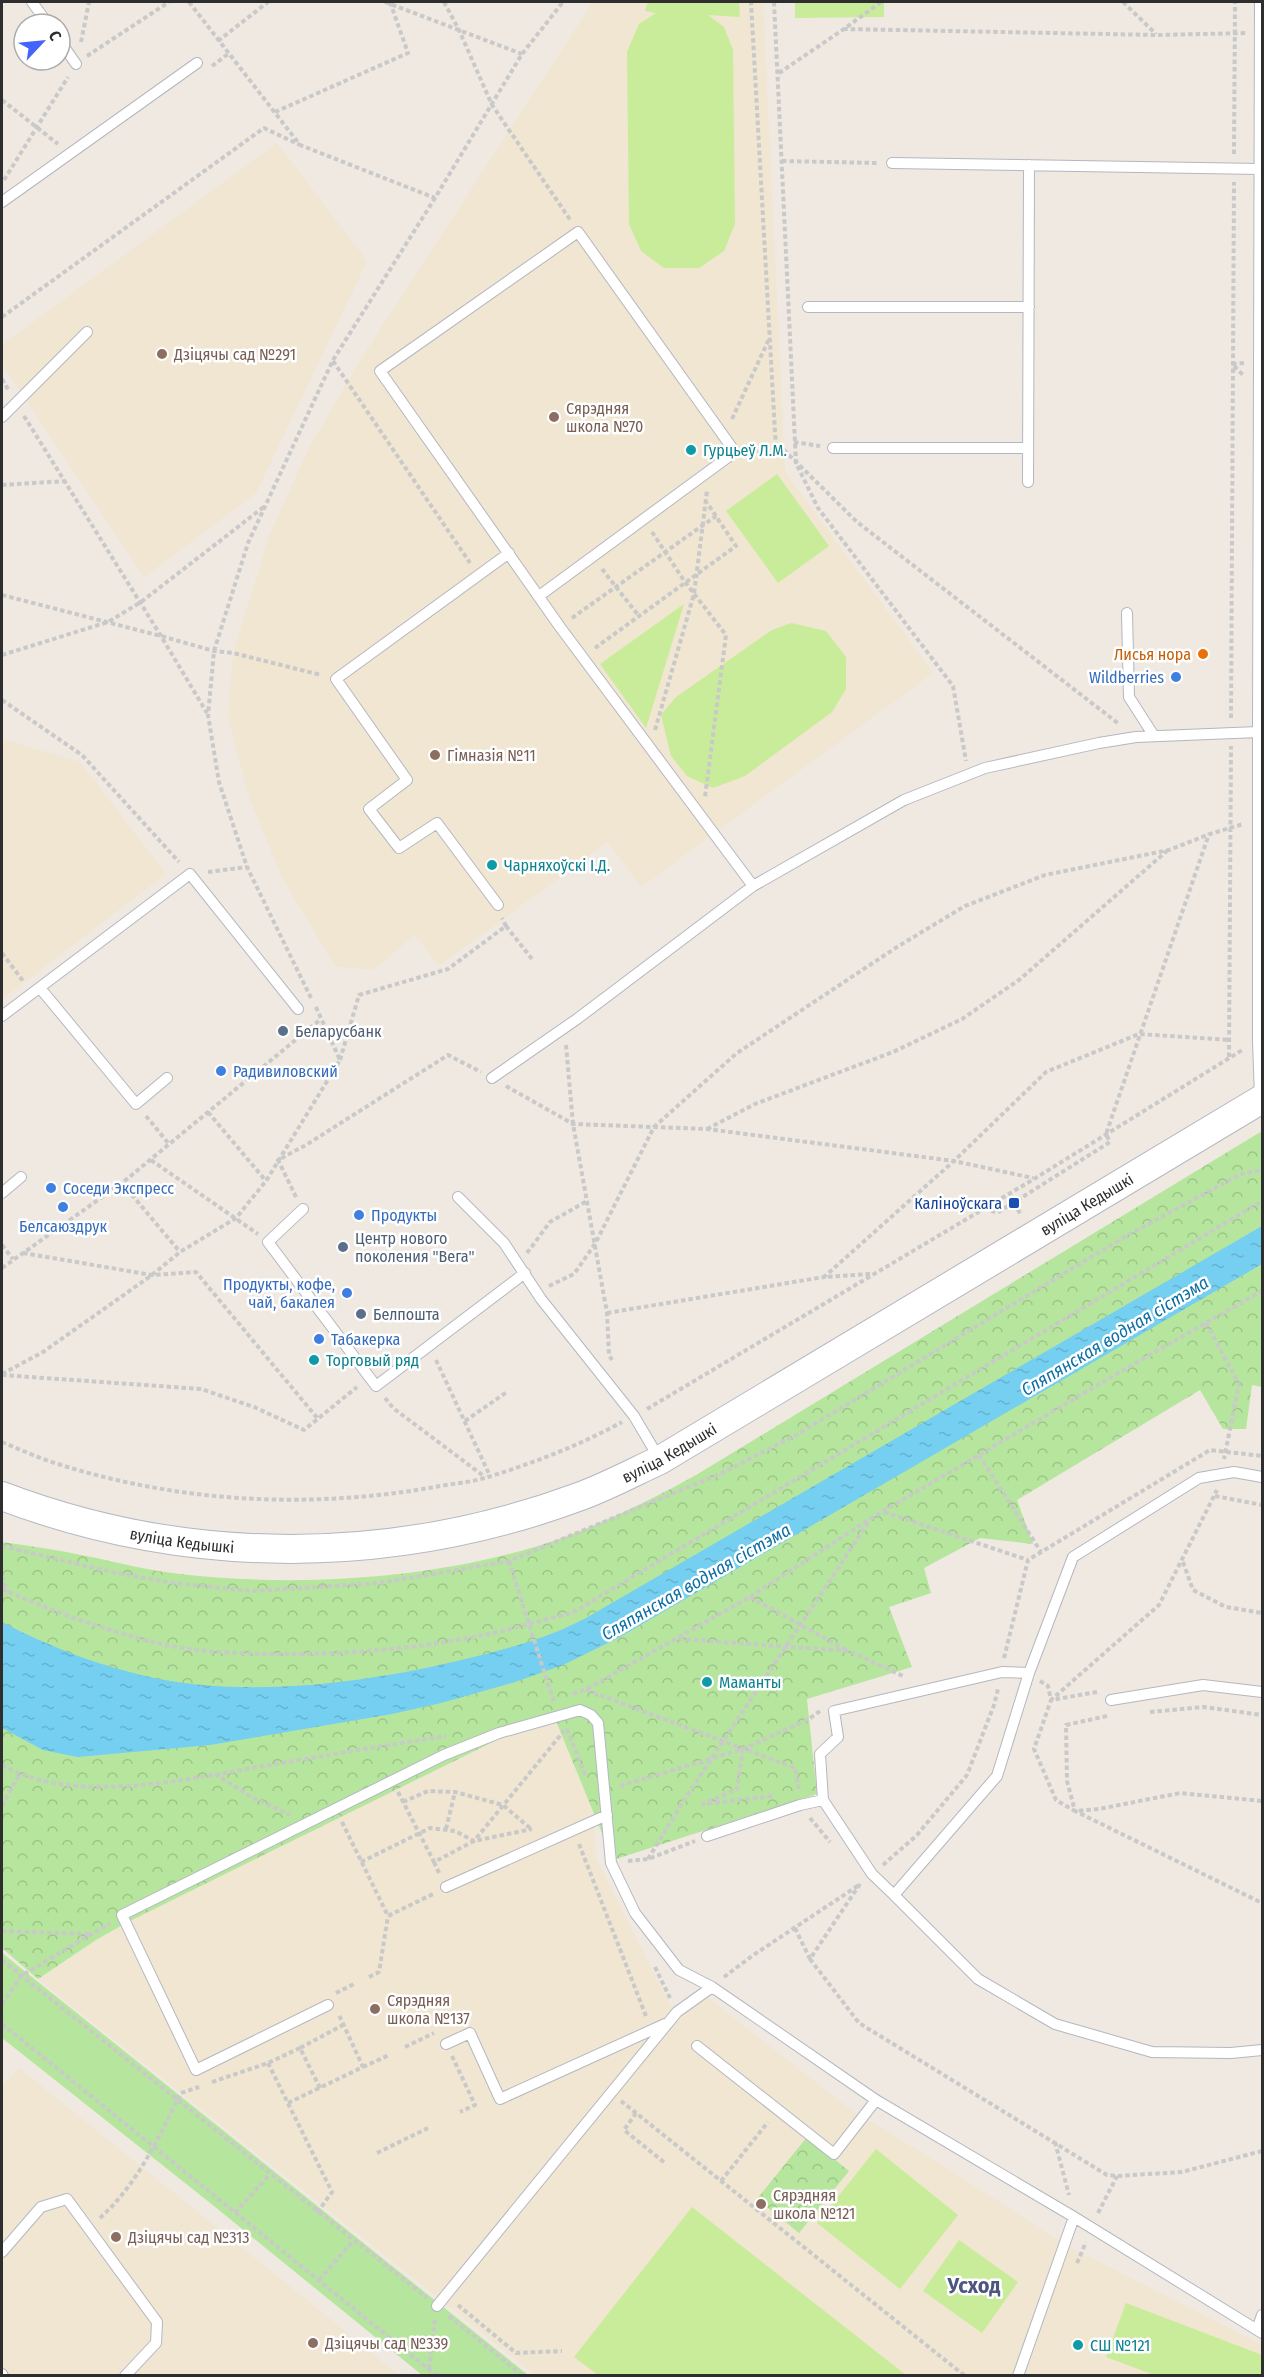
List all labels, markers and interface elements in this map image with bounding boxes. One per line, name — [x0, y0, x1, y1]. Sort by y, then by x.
north arrow — [12, 12, 72, 72]
text: С — [45, 28, 66, 44]
place label: Дзіцячы сад №291 — [173, 345, 296, 364]
marker: Дзіцячы сад №291 — [155, 347, 169, 361]
place label: Сярэдняя школа №70 — [566, 399, 643, 436]
marker: Сярэдняя школа №70 — [547, 410, 561, 424]
place label: Гурцьеў Л.М. — [703, 441, 787, 460]
marker: Гурцьеў Л.М. — [684, 443, 698, 457]
place label: Лисья нора — [1114, 645, 1191, 664]
marker: Лисья нора — [1196, 647, 1210, 661]
place label: Wildberries — [1089, 668, 1164, 687]
marker: Wildberries — [1169, 670, 1183, 684]
place label: Гімназія №11 — [447, 746, 536, 765]
marker: Гімназія №11 — [428, 748, 442, 762]
place label: Чарняхоўскі І.Д. — [504, 856, 610, 875]
marker: Чарняхоўскі І.Д. — [485, 858, 499, 872]
place label: Беларусбанк — [295, 1022, 382, 1041]
marker: Беларусбанк — [276, 1024, 290, 1038]
place label: Радивиловский — [233, 1062, 338, 1081]
marker: Радивиловский — [214, 1064, 228, 1078]
street label: вуліца Кедышкі — [1037, 1169, 1137, 1239]
place label: Соседи Экспресс — [63, 1179, 174, 1198]
marker: Соседи Экспресс — [44, 1181, 58, 1195]
place label: Каліноўскага — [914, 1194, 1002, 1213]
marker: Каліноўскага — [1007, 1196, 1021, 1210]
marker: Белсаюздрук — [56, 1200, 70, 1214]
place label: Продукты — [371, 1206, 437, 1225]
marker: Продукты — [352, 1208, 366, 1222]
place label: Белсаюздрук — [19, 1217, 107, 1236]
place label: Центр нового поколения "Вега" — [355, 1229, 475, 1266]
marker: Центр нового поколения "Вега" — [336, 1240, 350, 1254]
water label: Сляпянская водная сістэма — [1017, 1271, 1213, 1401]
place label: Продукты, кофе, чай, бакалея — [223, 1275, 335, 1312]
marker: Продукты, кофе, чай, бакалея — [340, 1286, 354, 1300]
place label: Белпошта — [373, 1305, 440, 1324]
marker: Белпошта — [354, 1307, 368, 1321]
place label: Табакерка — [331, 1330, 400, 1349]
marker: Табакерка — [312, 1332, 326, 1346]
place label: Торговый ряд — [326, 1351, 419, 1370]
marker: Торговый ряд — [307, 1353, 321, 1367]
street label: вуліца Кедышкі — [619, 1419, 720, 1486]
water label: Сляпянская водная сістэма — [598, 1519, 794, 1645]
street label: вуліца Кедышкі — [128, 1524, 235, 1556]
place label: Маманты — [719, 1673, 781, 1692]
marker: Маманты — [700, 1675, 714, 1689]
place label: Сярэдняя школа №137 — [387, 1991, 470, 2028]
marker: Сярэдняя школа №137 — [368, 2002, 382, 2016]
place label: Сярэдняя школа №121 — [773, 2186, 855, 2223]
marker: Сярэдняя школа №121 — [754, 2197, 768, 2211]
place label: Дзіцячы сад №313 — [127, 2228, 249, 2247]
marker: Дзіцячы сад №313 — [109, 2230, 123, 2244]
district label: Усход — [947, 2272, 1000, 2299]
place label: Дзіцячы сад №339 — [324, 2334, 448, 2353]
marker: Дзіцячы сад №339 — [306, 2336, 320, 2350]
place label: СШ №121 — [1090, 2336, 1150, 2355]
marker: СШ №121 — [1071, 2338, 1085, 2352]

